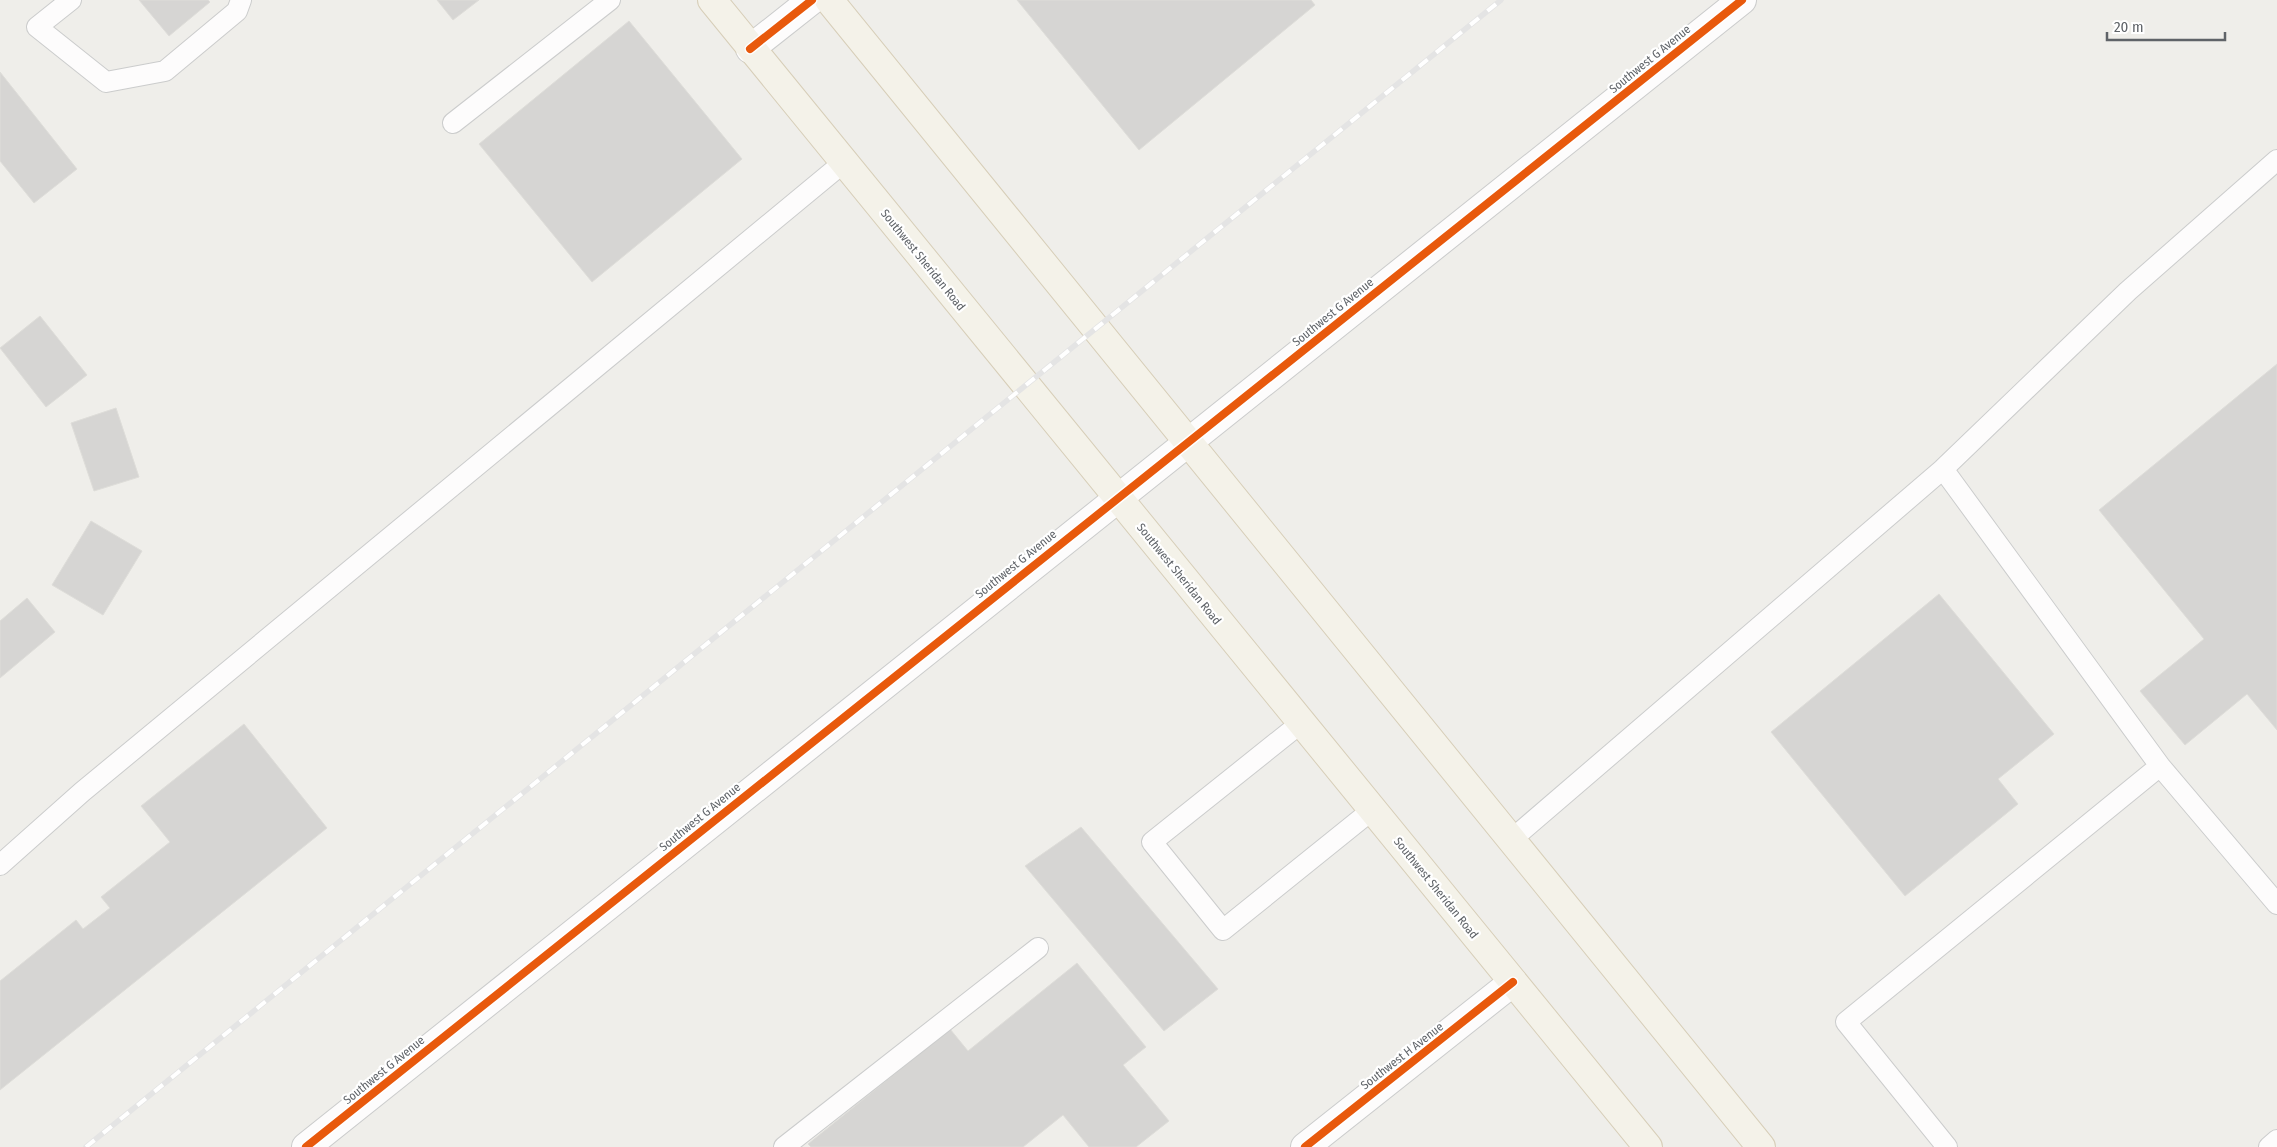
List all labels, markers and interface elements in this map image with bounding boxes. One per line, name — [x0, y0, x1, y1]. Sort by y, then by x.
scale bar — [2107, 10, 2224, 42]
text: 20 m — [2114, 18, 2144, 36]
street label: Southwest G Avenue — [1607, 22, 1693, 96]
street label: Southwest Sheridan Road — [878, 207, 968, 313]
street label: Southwest G Avenue — [1290, 275, 1376, 349]
street label: Southwest Sheridan Road — [1134, 521, 1224, 627]
street label: Southwest G Avenue — [973, 527, 1059, 601]
street label: Southwest G Avenue — [657, 780, 743, 854]
street label: Southwest Sheridan Road — [1391, 835, 1481, 941]
street label: Southwest H Avenue — [1358, 1019, 1446, 1092]
street label: Southwest G Avenue — [341, 1033, 427, 1107]

